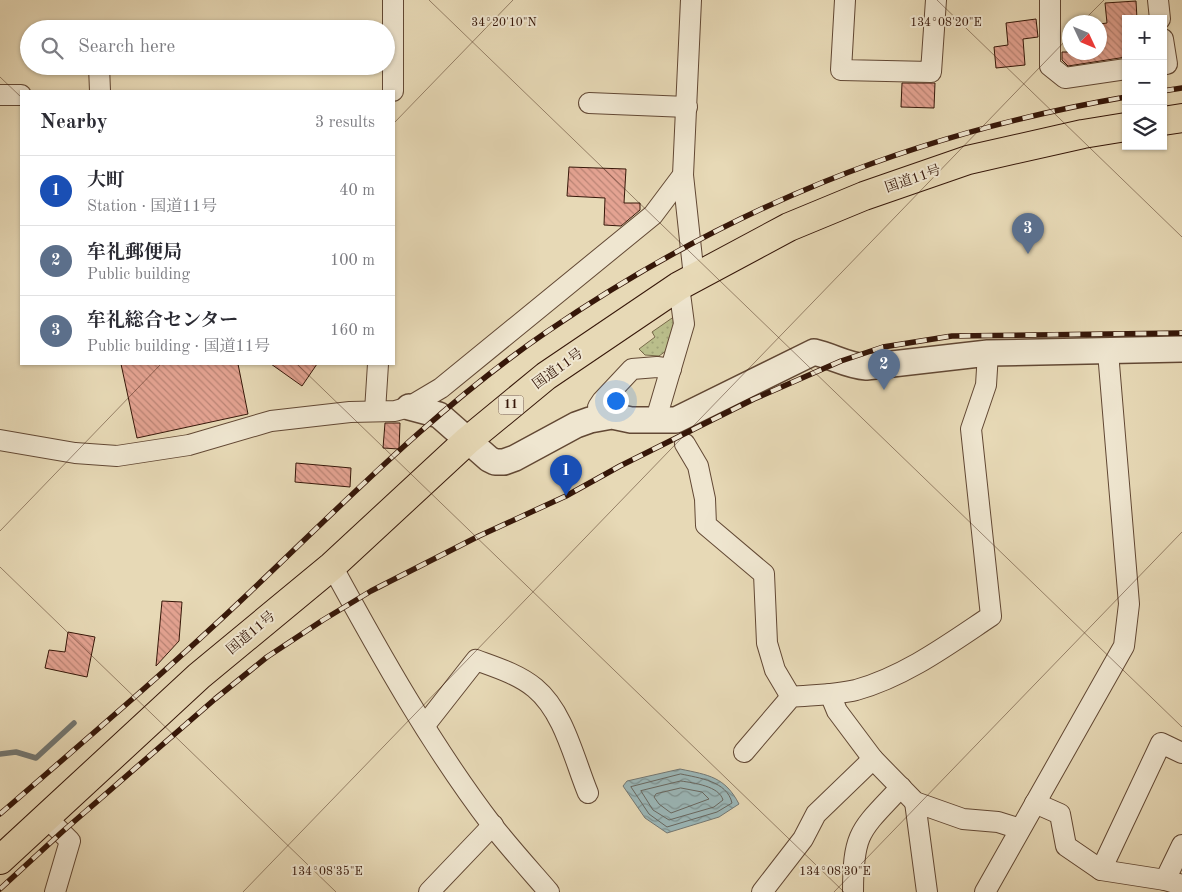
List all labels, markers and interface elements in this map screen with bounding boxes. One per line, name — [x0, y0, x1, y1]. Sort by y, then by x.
north arrow — [1062, 15, 1107, 60]
map controls — [1122, 15, 1167, 150]
button: + — [1122, 15, 1167, 60]
text: 34°20'10"N — [471, 17, 537, 29]
text: 134°08'20"E — [910, 17, 982, 29]
search box — [20, 20, 395, 75]
icon: search — [38, 34, 66, 62]
text: Search here — [78, 38, 175, 57]
button: − — [1122, 60, 1167, 105]
button: layers — [1122, 105, 1167, 150]
text: Nearby — [40, 112, 108, 133]
text: 3 results — [315, 115, 375, 131]
street label: 国道11号 — [883, 162, 943, 195]
text: 大町 — [87, 172, 125, 191]
text: 1 — [51, 183, 61, 199]
text: 40 m — [339, 183, 375, 199]
text: Station · 国道11号 — [87, 199, 217, 215]
pin: 3 — [1012, 213, 1044, 254]
text: 牟礼郵便局 — [87, 244, 182, 263]
text: 2 — [51, 253, 61, 269]
text: 100 m — [330, 253, 375, 269]
text: Public building — [87, 267, 190, 283]
text: 牟礼総合センター — [87, 312, 238, 331]
text: 3 — [51, 323, 61, 339]
text: 160 m — [330, 323, 375, 339]
text: Public building · 国道11号 — [87, 339, 270, 355]
street label: 国道11号 — [530, 345, 586, 392]
pin: 2 — [868, 349, 900, 390]
your location — [603, 388, 629, 414]
road number: 11 — [498, 396, 524, 414]
pin: 1 — [550, 455, 582, 496]
street label: 国道11号 — [224, 608, 278, 657]
text: 134°08'35"E — [291, 865, 363, 878]
text: 134°08'30"E — [799, 866, 871, 878]

